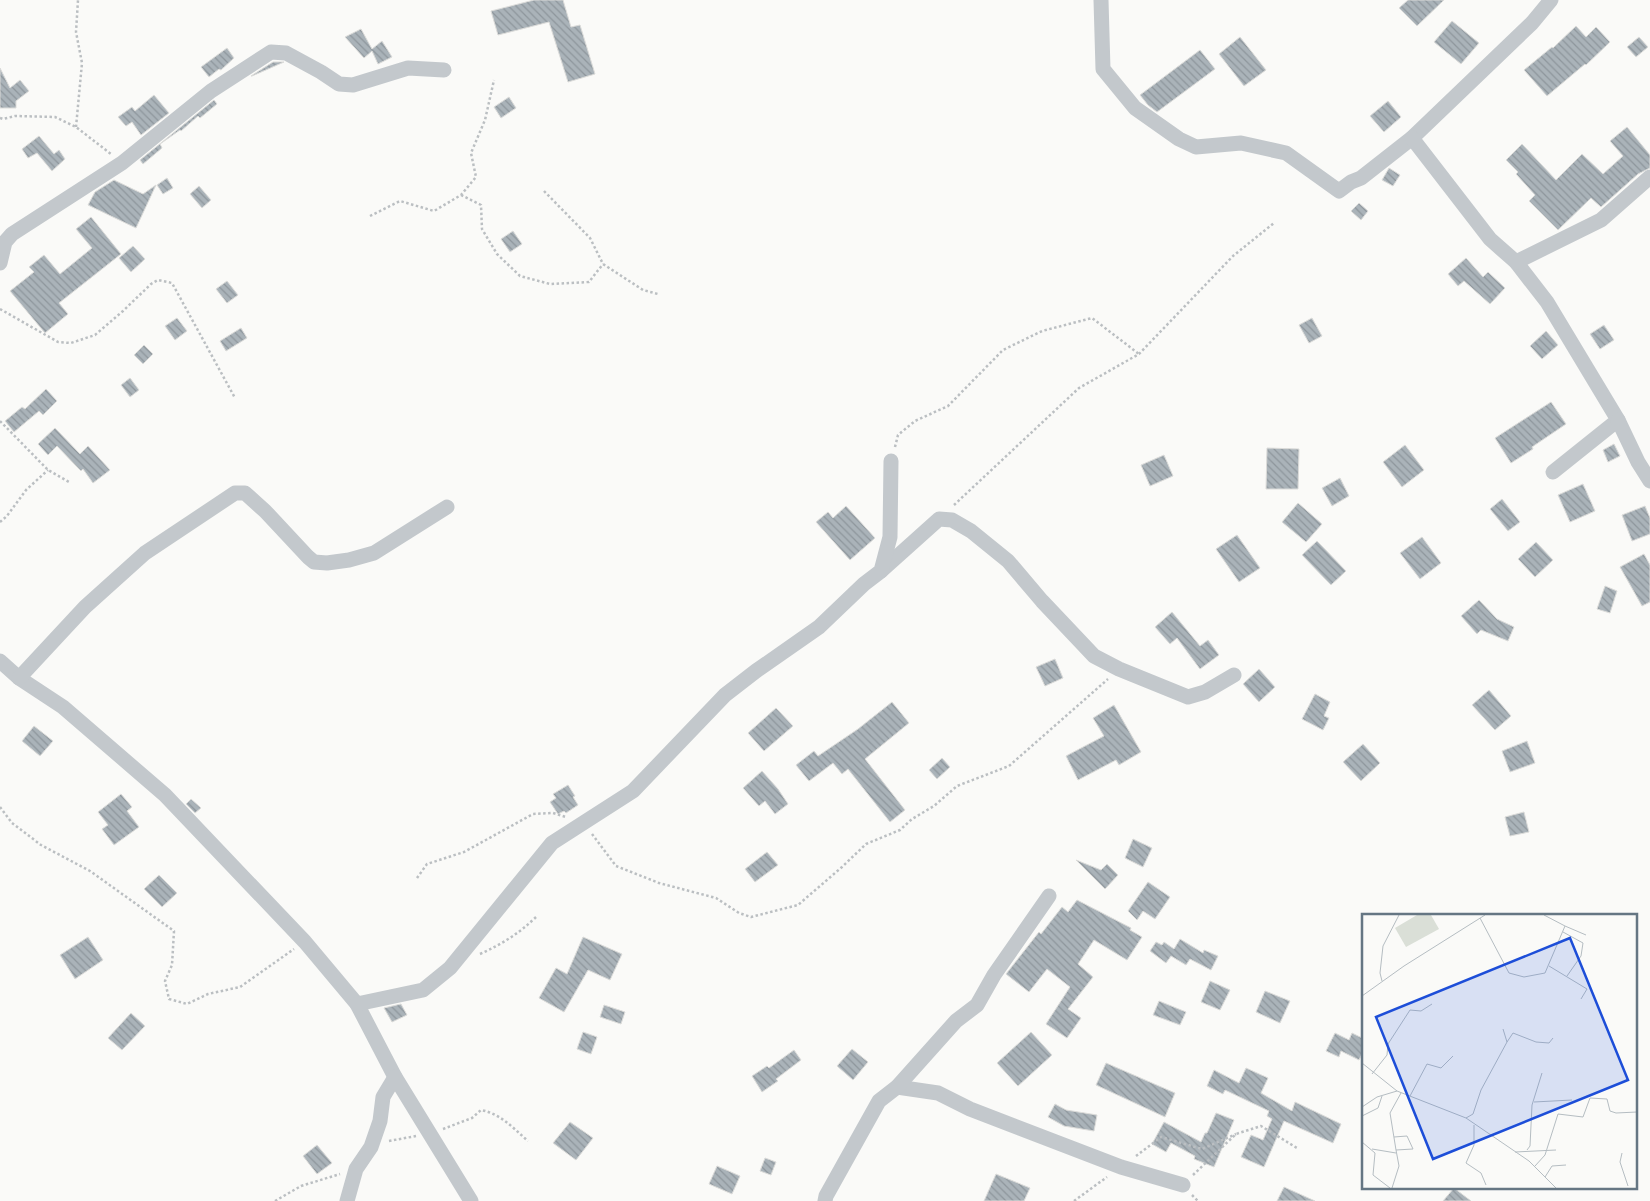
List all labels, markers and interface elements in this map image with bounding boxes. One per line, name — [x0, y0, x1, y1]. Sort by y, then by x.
inset map — [1362, 914, 1638, 1188]

